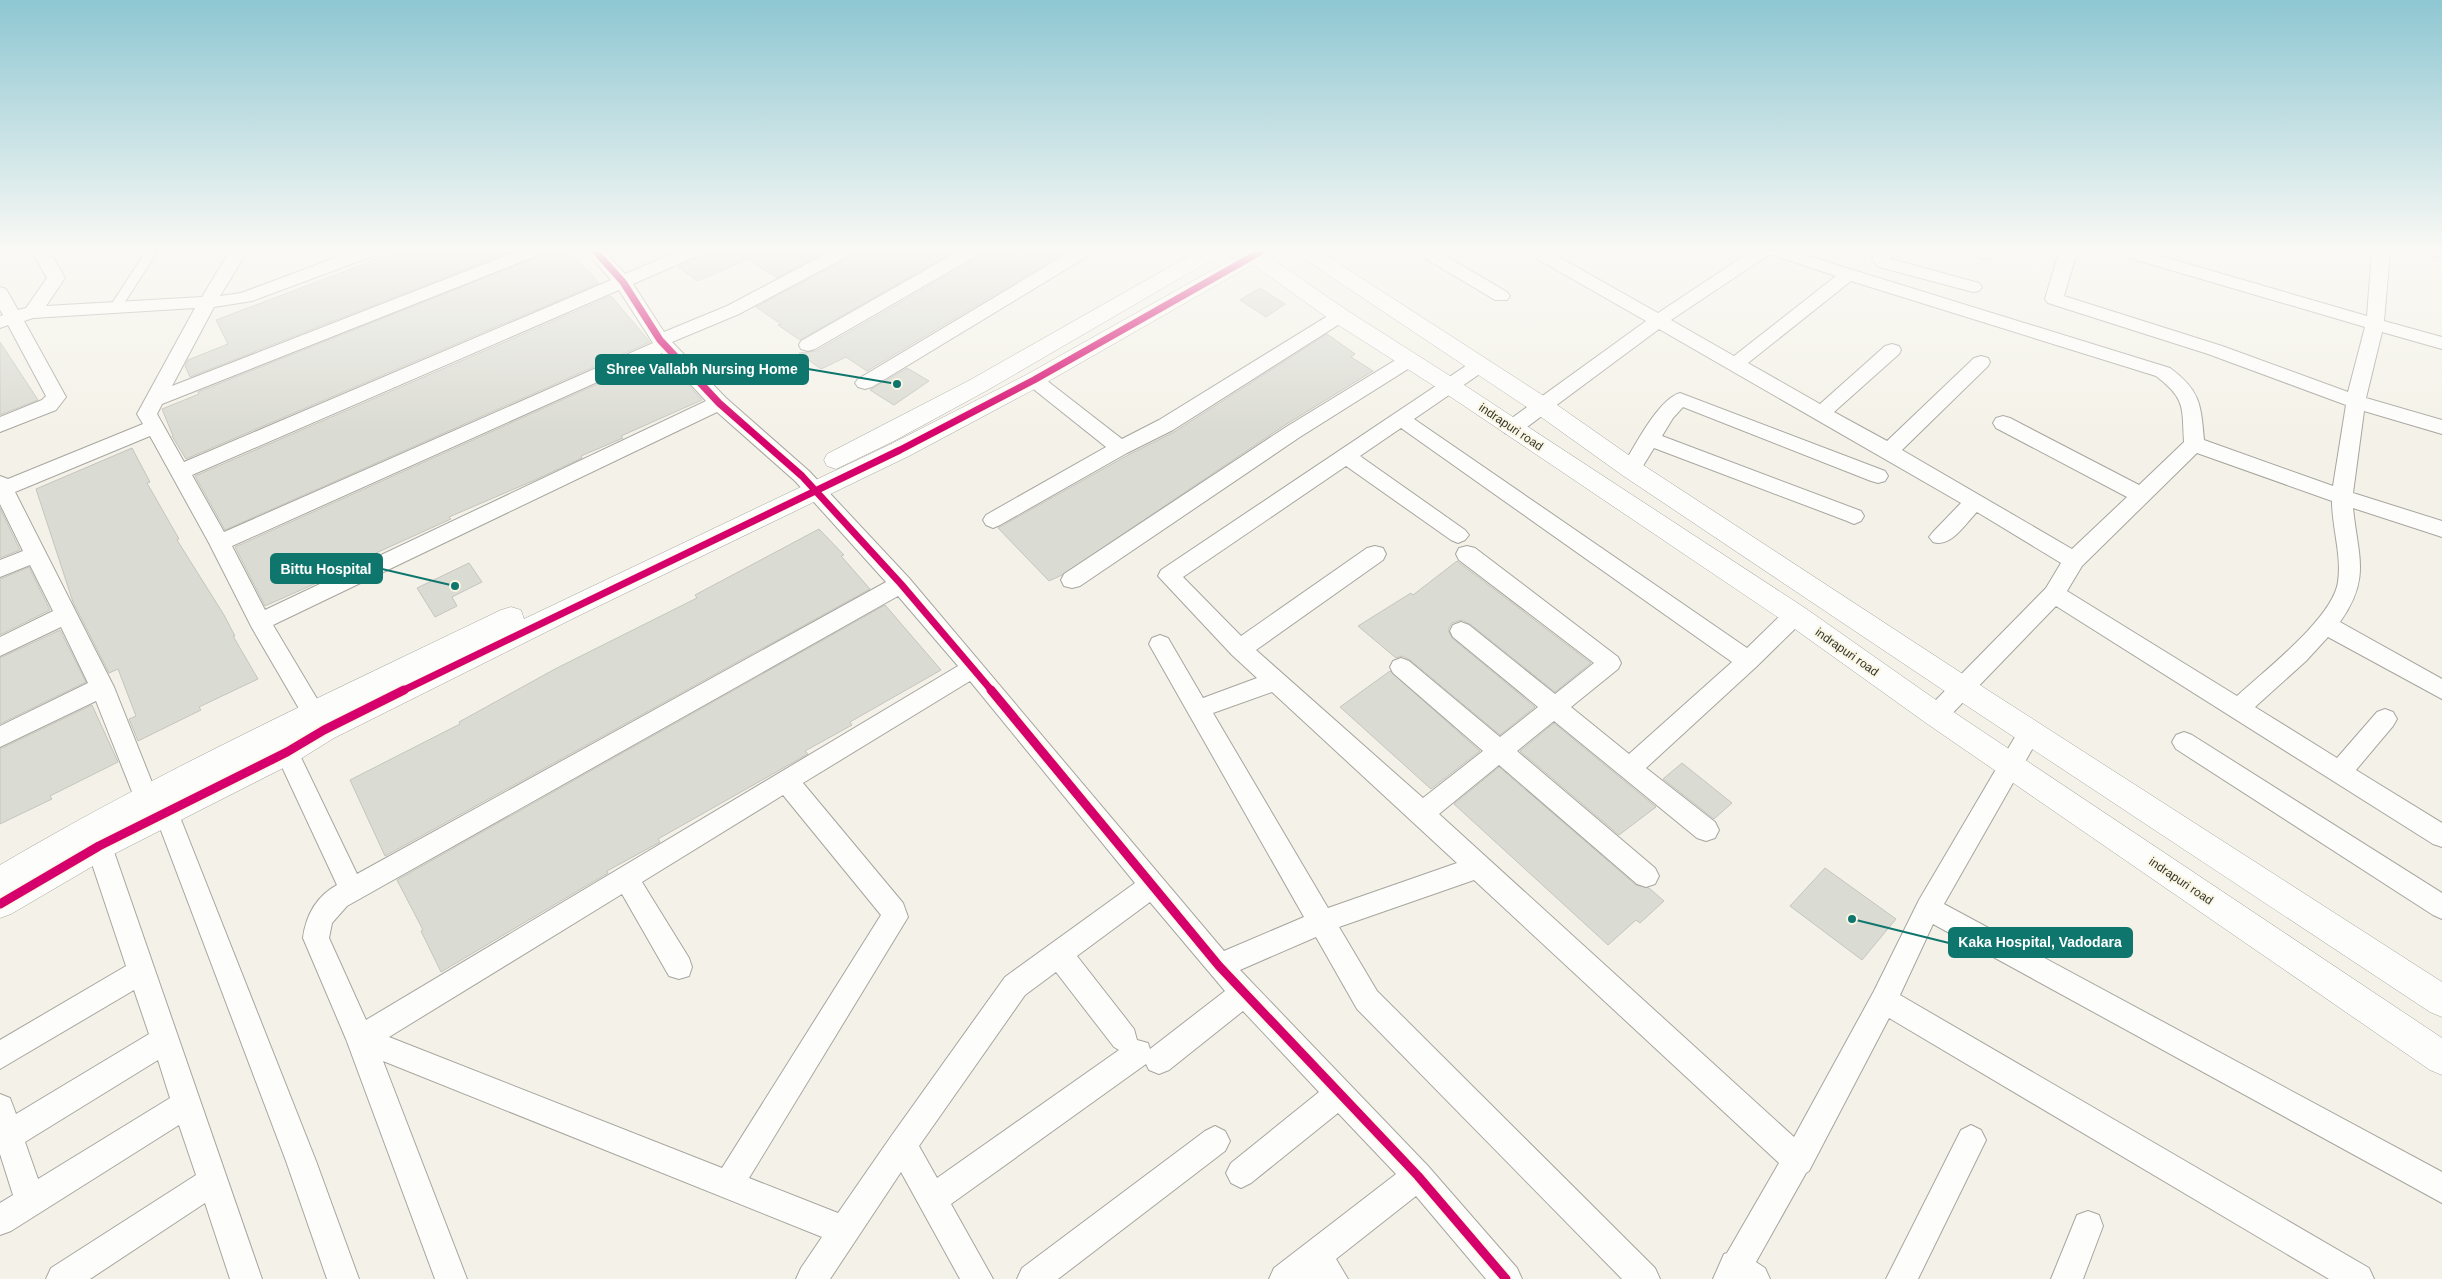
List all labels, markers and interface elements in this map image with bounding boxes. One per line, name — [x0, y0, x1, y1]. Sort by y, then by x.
callout: Shree Vallabh Nursing Home — [596, 355, 808, 384]
text: Shree Vallabh Nursing Home — [606, 361, 798, 377]
street label: indrapuri road — [1476, 400, 1546, 454]
callout: Bittu Hospital — [271, 554, 382, 583]
text: Bittu Hospital — [281, 561, 372, 577]
street label: indrapuri road — [1813, 625, 1881, 679]
street label: indrapuri road — [2146, 854, 2216, 908]
callout: Kaka Hospital, Vadodara — [1949, 928, 2132, 957]
text: Kaka Hospital, Vadodara — [1958, 934, 2122, 950]

